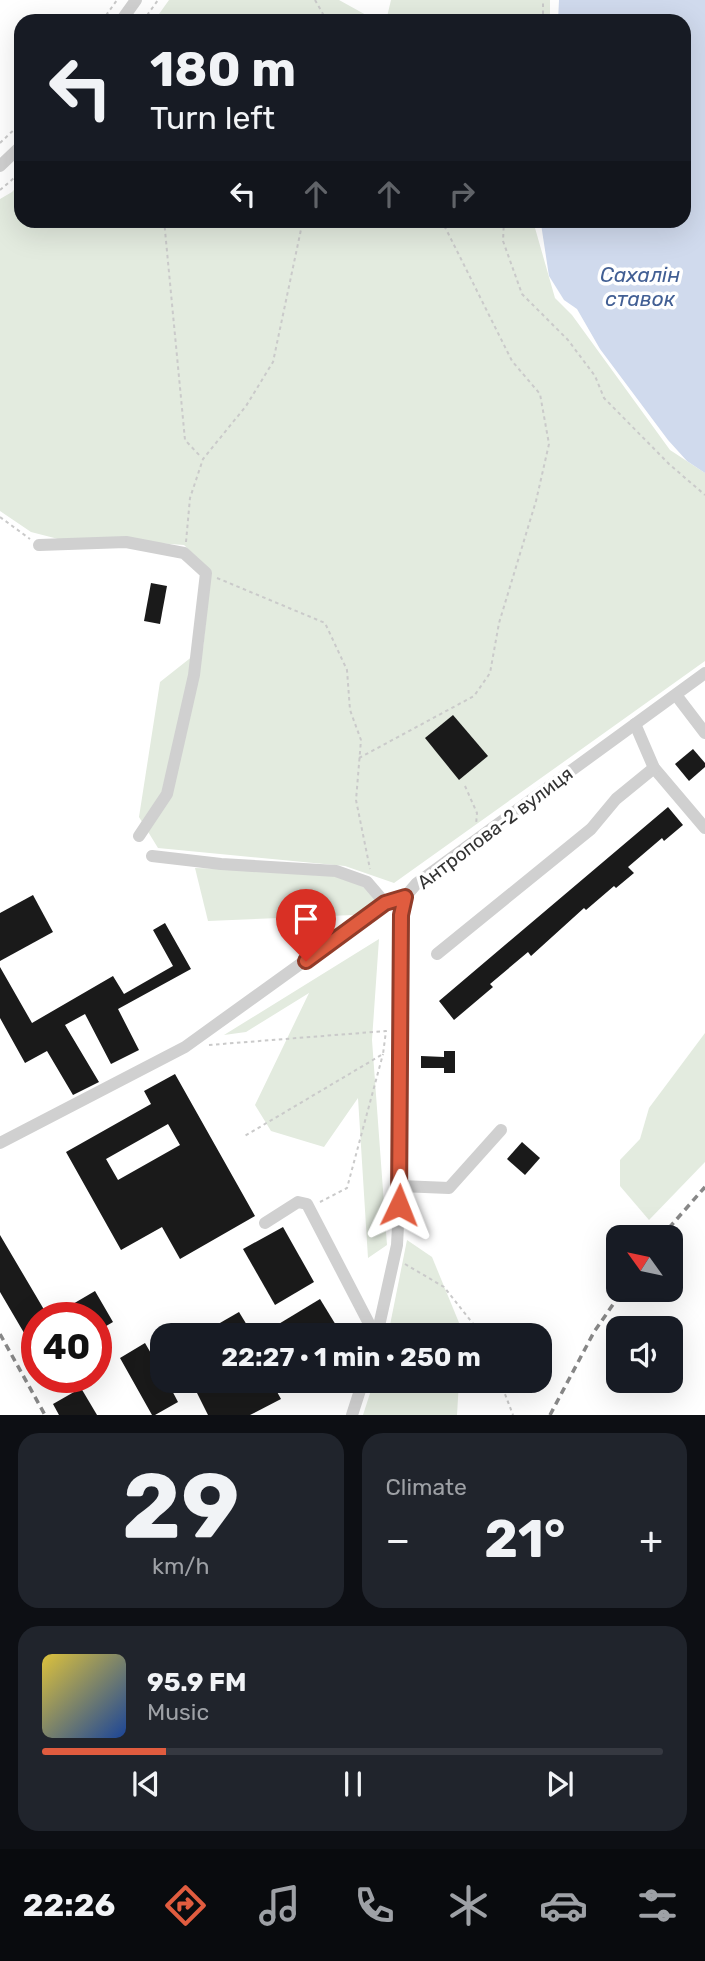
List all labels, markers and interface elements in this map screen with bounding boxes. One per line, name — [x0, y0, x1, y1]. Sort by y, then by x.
text: 180 m — [150, 40, 296, 98]
icon: left — [35, 42, 126, 133]
text: Turn left — [150, 99, 275, 137]
icon: left — [224, 175, 262, 213]
icon: ahead — [297, 175, 335, 213]
icon: ahead — [370, 175, 408, 213]
icon: right — [443, 175, 481, 213]
water label: Сахалін ставок — [600, 262, 680, 311]
street label: Антропова-2 вулиця — [413, 762, 577, 894]
pin — [276, 889, 336, 961]
icon: arrive — [287, 900, 325, 938]
position arrow — [362, 1168, 436, 1242]
north arrow — [606, 1225, 682, 1302]
map controls — [606, 1225, 683, 1393]
speed limit sign: 40 — [21, 1302, 112, 1393]
button: sound — [606, 1316, 683, 1393]
text: 22:27 · 1 min · 250 m — [221, 1342, 481, 1373]
text: 29 — [122, 1452, 239, 1560]
text: Climate — [386, 1473, 467, 1501]
text: 21° — [484, 1508, 565, 1570]
text: − — [386, 1517, 410, 1563]
text: + — [639, 1517, 663, 1563]
text: km/h — [152, 1552, 209, 1580]
text: 95.9 FM — [147, 1667, 247, 1698]
text: Music — [147, 1698, 209, 1726]
icon: previous — [127, 1765, 165, 1803]
icon: pause — [334, 1765, 372, 1803]
icon: next — [541, 1765, 579, 1803]
icon: directions — [161, 1881, 210, 1930]
icon: music — [255, 1881, 304, 1930]
icon: phone — [350, 1881, 399, 1930]
icon: climate — [444, 1881, 493, 1930]
icon: car — [539, 1881, 588, 1930]
icon: filters — [633, 1881, 682, 1930]
text: 22:26 — [23, 1886, 115, 1924]

